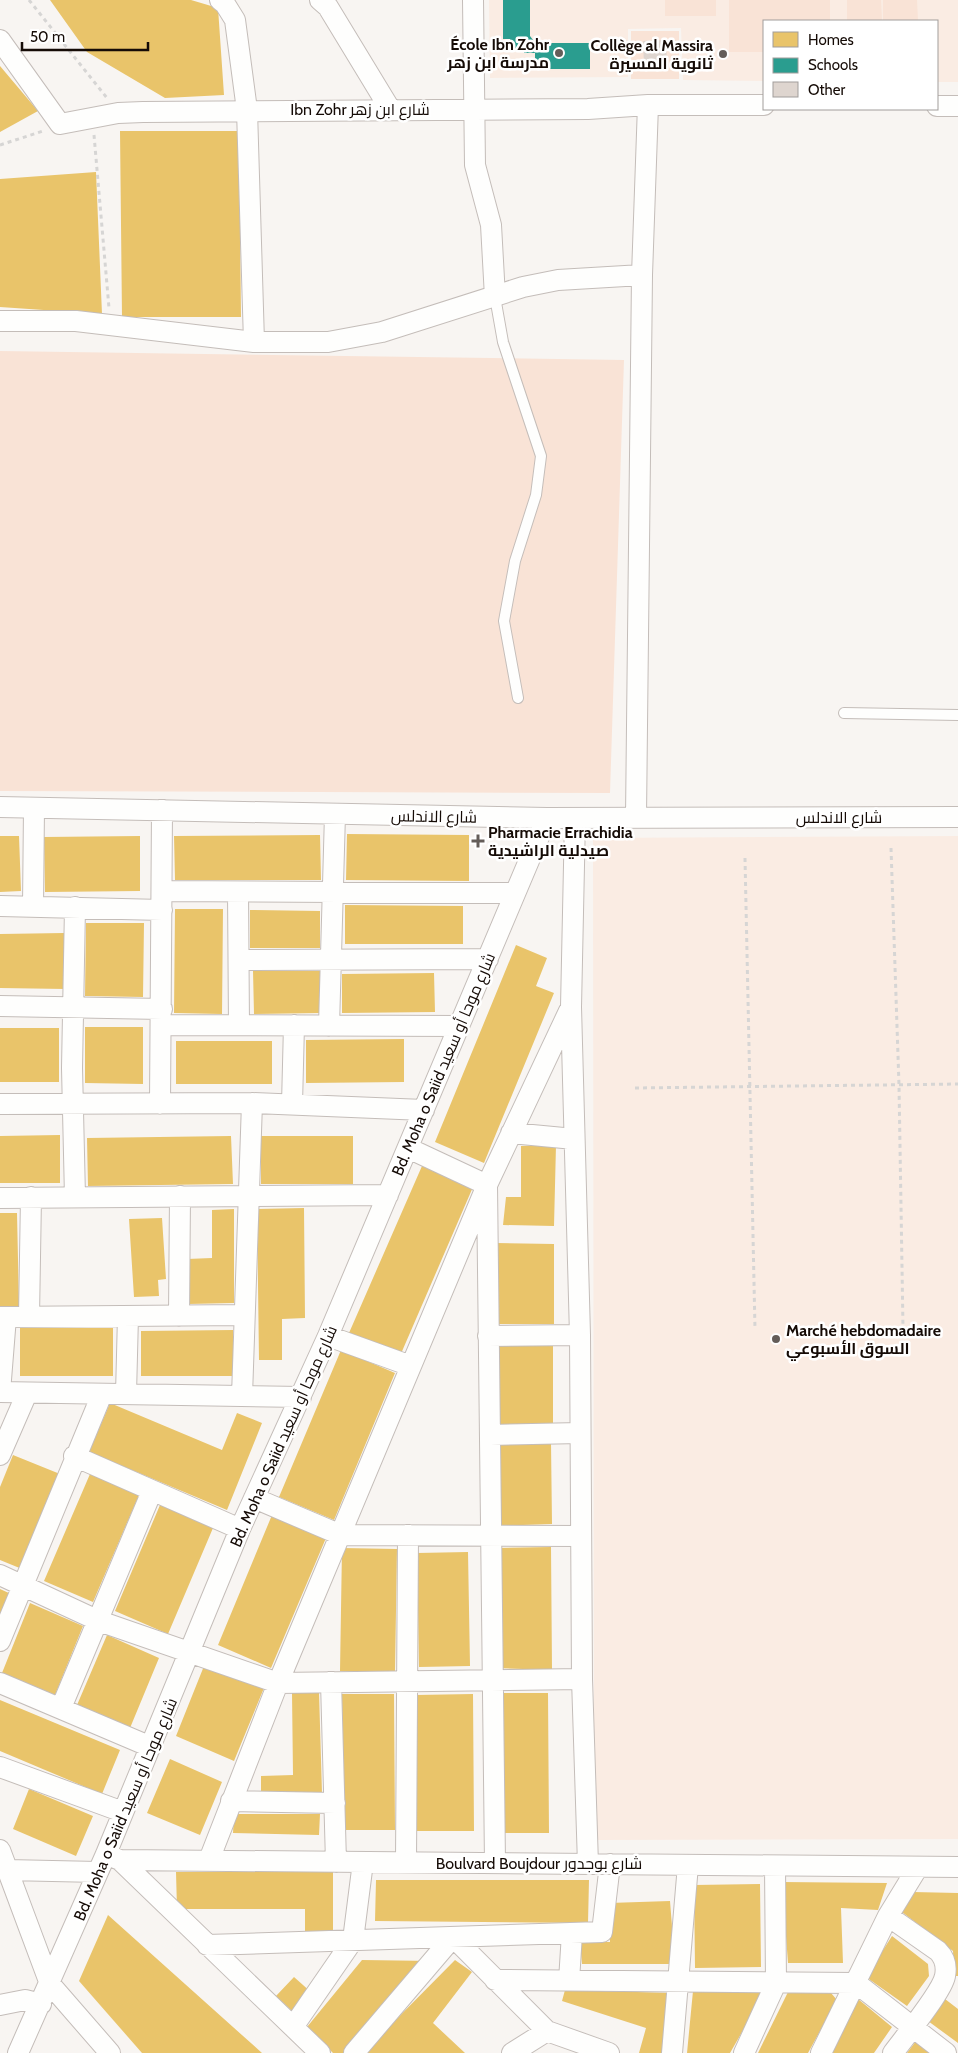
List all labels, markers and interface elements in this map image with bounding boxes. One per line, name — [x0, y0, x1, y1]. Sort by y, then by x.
scale bar — [22, 20, 149, 52]
legend — [763, 20, 938, 110]
text: 50 m — [30, 28, 65, 46]
text: Homes — [808, 31, 854, 49]
place label: École Ibn Zohr مدرسة ابن زهر — [446, 35, 550, 72]
place label: Collège al Massira ثانوية المسيرة — [590, 36, 714, 73]
marker: École Ibn Zohr مدرسة ابن زهر — [553, 47, 565, 59]
marker: Collège al Massira ثانوية المسيرة — [717, 48, 729, 60]
text: Schools — [808, 56, 858, 74]
text: Other — [808, 81, 845, 99]
street label: Ibn Zohr شارع ابن زهر — [290, 100, 430, 121]
street label: شارع الاندلس — [391, 806, 477, 829]
street label: شارع الاندلس — [796, 808, 882, 829]
place label: Pharmacie Errachidia صيدلية الراشيدية — [488, 823, 633, 860]
marker: Pharmacie Errachidia صيدلية الراشيدية — [472, 835, 484, 847]
street label: Bd. Moha o Saiid شارع موحا أو سعيد — [388, 950, 501, 1179]
place label: Marché hebdomadaire السوق الأسبوعي — [786, 1321, 941, 1361]
street label: Bd. Moha o Saiid شارع موحا أو سعيد — [226, 1323, 343, 1551]
marker: Marché hebdomadaire السوق الأسبوعي — [770, 1333, 782, 1345]
street label: Bd. Moha o Saiid شارع موحا أو سعيد — [70, 1695, 183, 1924]
street label: Boulvard Boujdour شارع بوجدور — [436, 1854, 642, 1875]

